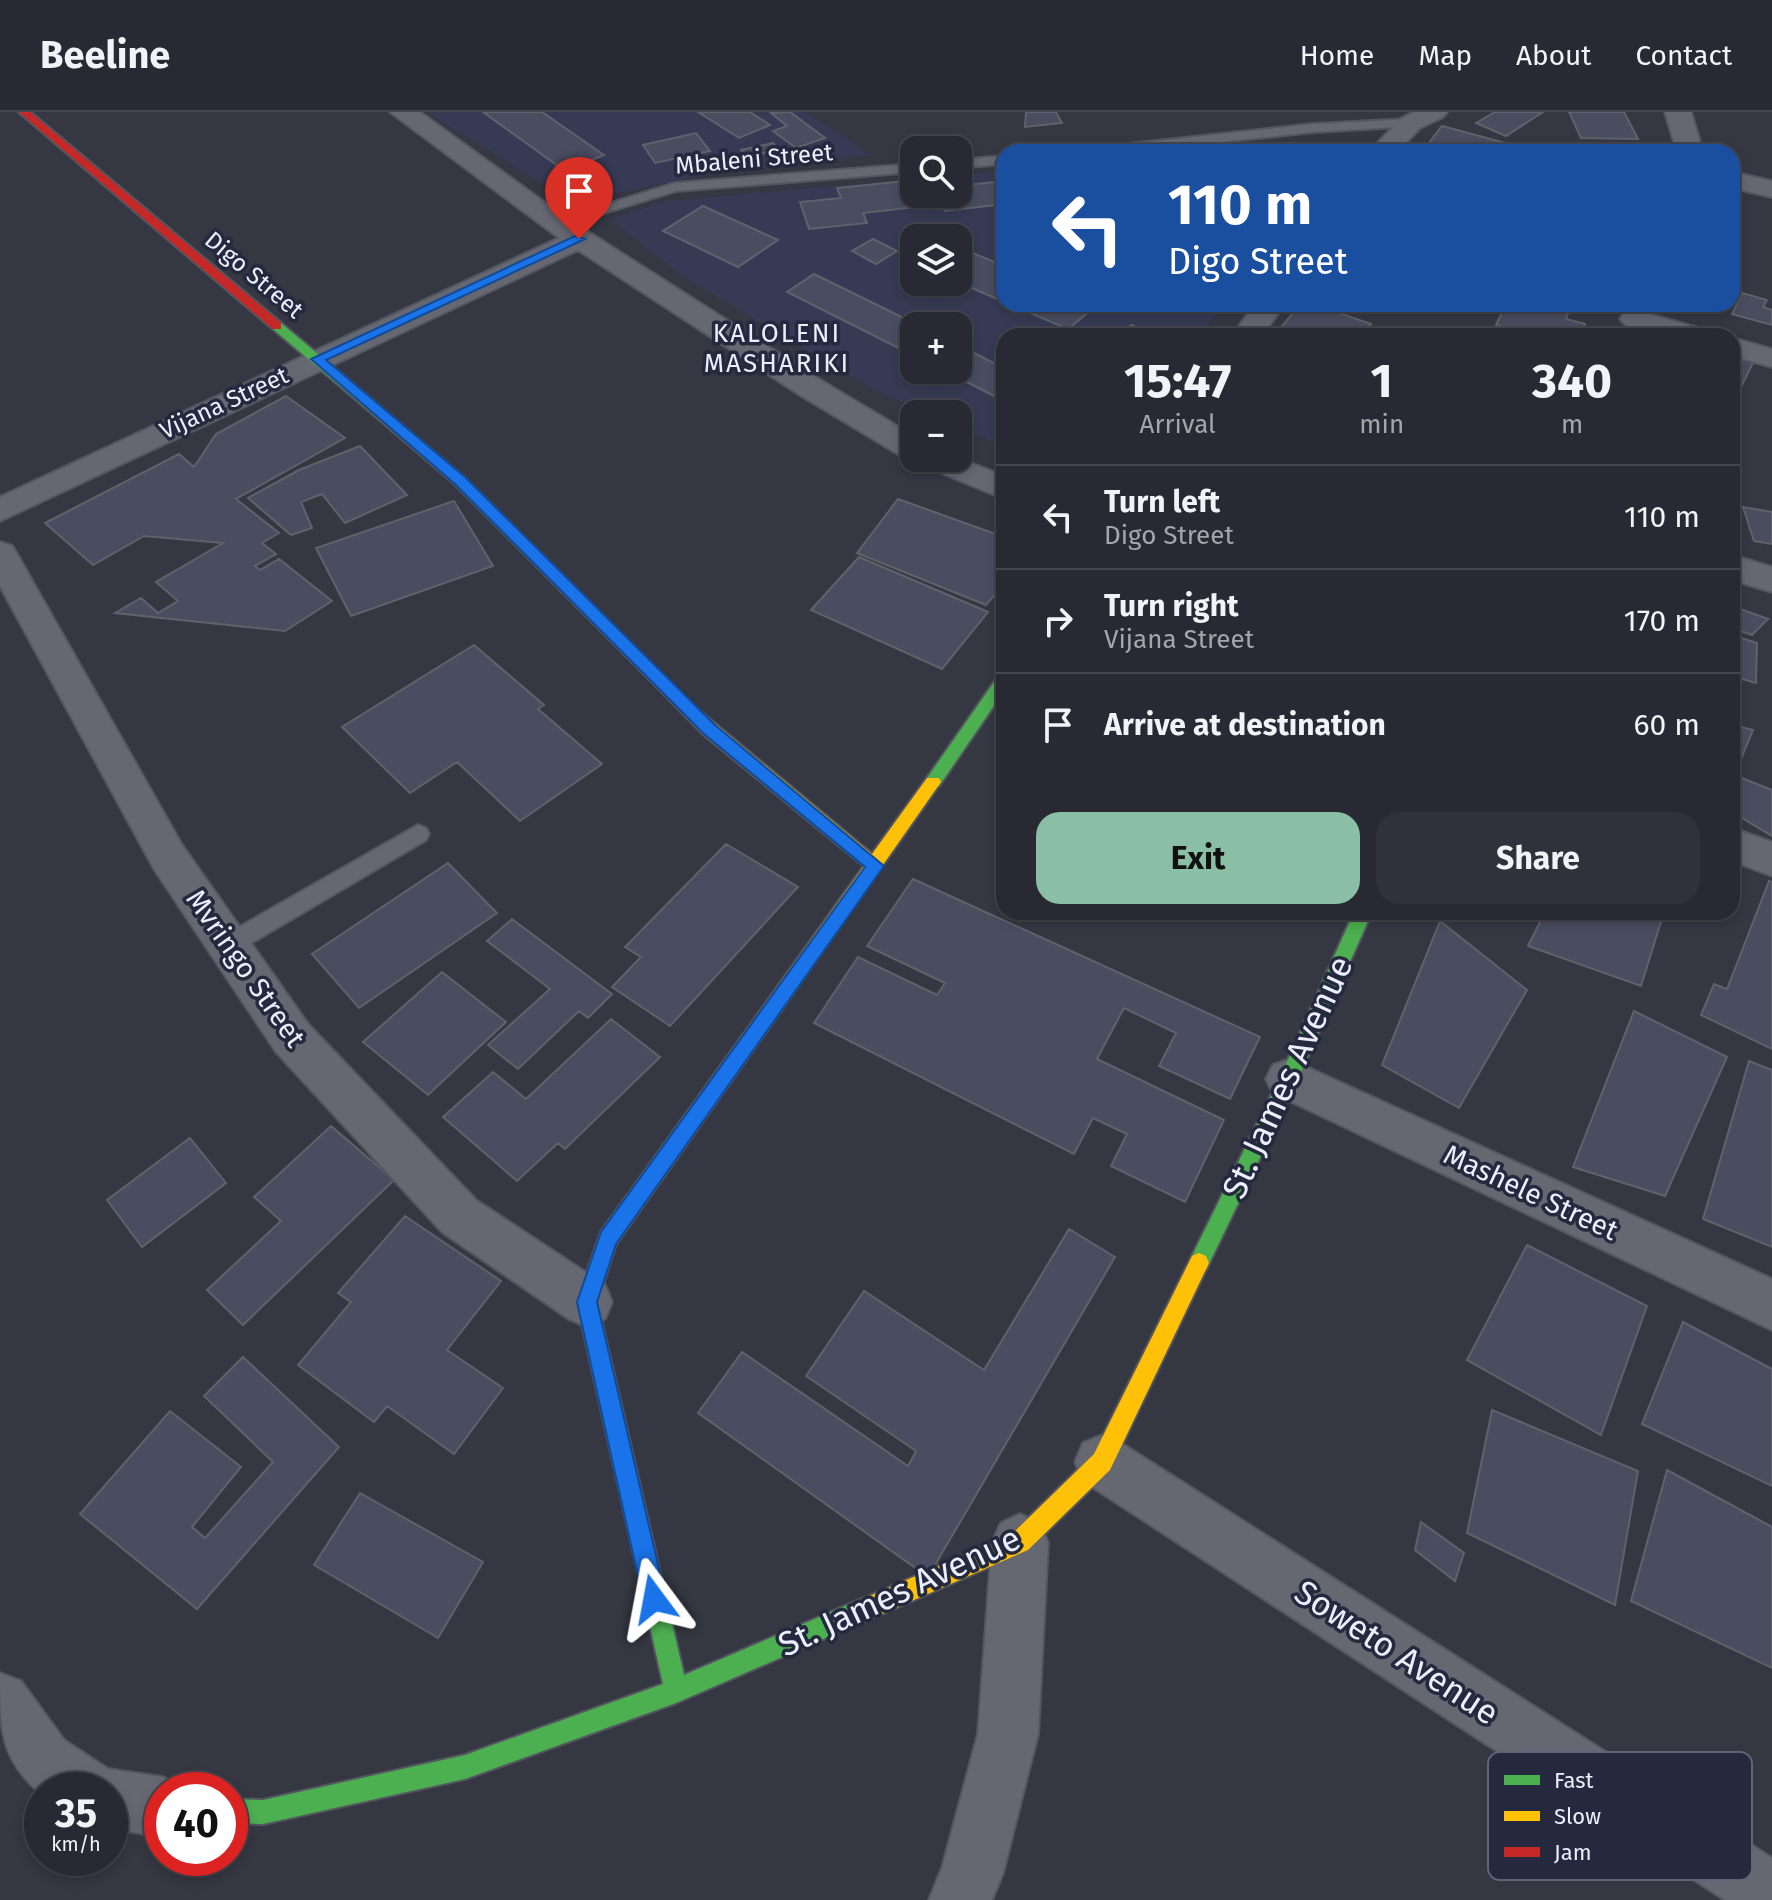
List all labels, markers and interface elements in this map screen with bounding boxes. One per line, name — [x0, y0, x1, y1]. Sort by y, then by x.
text: Beeline — [40, 32, 170, 78]
text: Home — [1300, 39, 1374, 72]
text: Map — [1418, 39, 1472, 72]
text: About — [1516, 39, 1591, 72]
text: Contact — [1635, 39, 1732, 72]
map controls — [900, 136, 972, 472]
button: search — [900, 136, 972, 208]
street label: Mbaleni Street — [674, 138, 834, 180]
pin — [545, 157, 613, 239]
icon: arrive — [557, 169, 601, 213]
text: 110 m — [1168, 172, 1312, 239]
icon: left — [1036, 176, 1140, 280]
button: layers — [900, 224, 972, 296]
street label: Digo Street — [199, 226, 309, 324]
text: Digo Street — [1168, 240, 1348, 284]
button: + — [900, 312, 972, 384]
district label: KALOLENI MASHARIKI — [704, 318, 850, 379]
text: 15:47 — [1124, 352, 1231, 410]
text: 1 — [1371, 352, 1393, 410]
text: 340 — [1532, 352, 1612, 410]
street label: Vijana Street — [155, 361, 293, 445]
button: − — [900, 400, 972, 472]
text: Arrival — [1140, 409, 1216, 440]
text: min — [1359, 409, 1404, 440]
text: m — [1561, 409, 1583, 440]
text: Turn left — [1104, 484, 1220, 520]
icon: left — [1036, 495, 1080, 539]
text: 110 m — [1624, 499, 1700, 535]
text: Digo Street — [1104, 520, 1234, 551]
text: Turn right — [1104, 588, 1239, 624]
icon: right — [1036, 599, 1080, 643]
text: 170 m — [1624, 603, 1700, 639]
text: Vijana Street — [1104, 624, 1254, 655]
icon: arrive — [1036, 703, 1080, 747]
text: Arrive at destination — [1104, 707, 1386, 743]
text: 60 m — [1634, 707, 1700, 743]
button: Exit — [1036, 812, 1360, 904]
button: Share — [1376, 812, 1700, 904]
street label: Mvringo Street — [179, 883, 313, 1054]
street label: St. James Avenue — [1213, 950, 1361, 1205]
street label: Mashele Street — [1439, 1138, 1624, 1248]
street label: St. James Avenue — [772, 1517, 1027, 1665]
position arrow — [612, 1557, 696, 1641]
street label: Soweto Avenue — [1287, 1571, 1506, 1734]
legend — [1488, 1752, 1752, 1880]
text: Fast — [1554, 1767, 1594, 1794]
speed limit sign: 40 — [144, 1772, 248, 1876]
text: 35 — [55, 1790, 97, 1838]
text: Slow — [1554, 1803, 1601, 1830]
text: km/h — [51, 1832, 101, 1856]
text: Jam — [1554, 1839, 1592, 1866]

